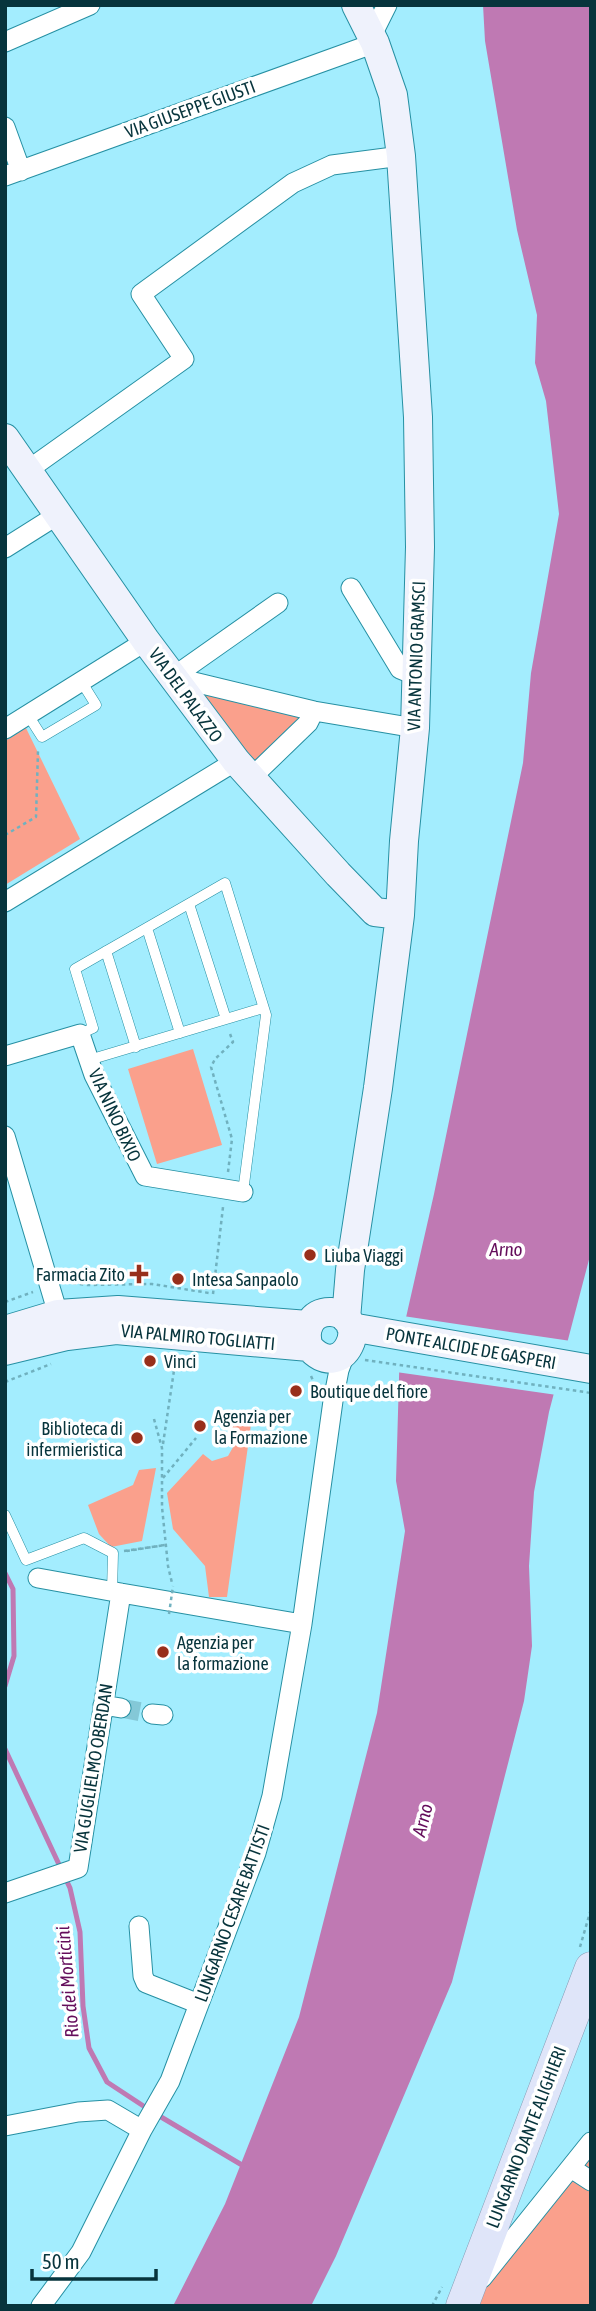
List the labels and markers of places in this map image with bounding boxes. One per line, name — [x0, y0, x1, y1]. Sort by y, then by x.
place label: Liuba Viaggi — [324, 1245, 404, 1266]
marker: Liuba Viaggi — [302, 1247, 318, 1263]
place label: Farmacia Zito — [36, 1264, 125, 1285]
marker: Farmacia Zito — [131, 1266, 147, 1282]
place label: Intesa Sanpaolo — [192, 1269, 299, 1290]
marker: Intesa Sanpaolo — [170, 1271, 186, 1287]
place label: Vinci — [164, 1351, 197, 1372]
marker: Vinci — [142, 1353, 158, 1369]
place label: Boutique del fiore — [310, 1381, 428, 1402]
marker: Boutique del fiore — [288, 1383, 304, 1399]
place label: Agenzia per la Formazione — [214, 1406, 308, 1448]
place label: Biblioteca di infermieristica — [26, 1418, 123, 1460]
marker: Agenzia per la Formazione — [192, 1418, 208, 1434]
marker: Biblioteca di infermieristica — [129, 1430, 145, 1446]
place label: Agenzia per la formazione — [177, 1632, 269, 1674]
marker: Agenzia per la formazione — [155, 1644, 171, 1660]

